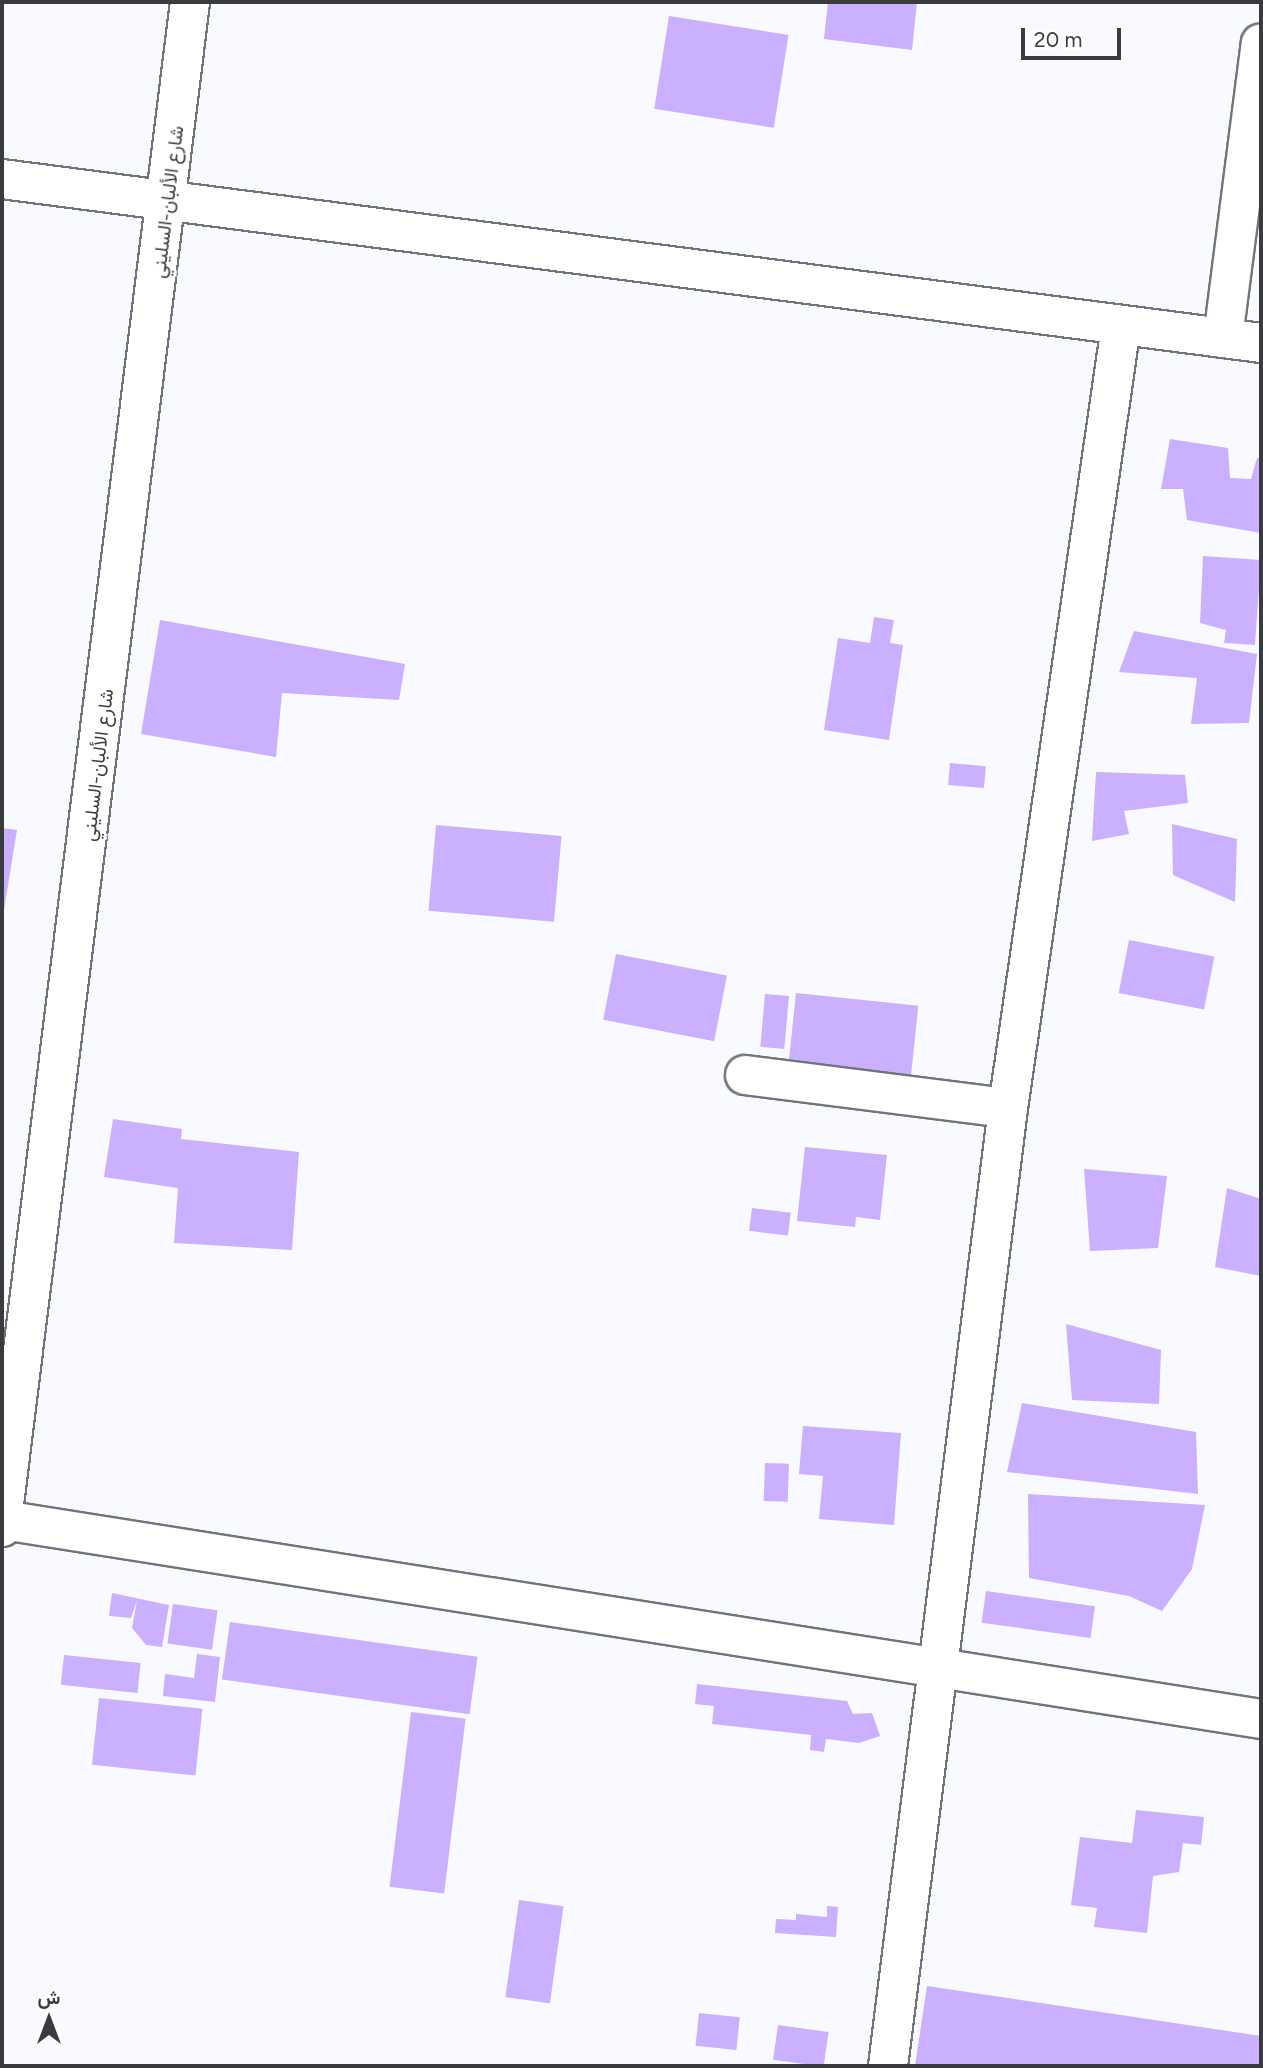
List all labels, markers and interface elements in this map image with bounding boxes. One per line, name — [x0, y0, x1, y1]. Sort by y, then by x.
scale bar — [1025, 14, 1125, 58]
text: 20 m — [1034, 27, 1082, 52]
street label: شارع الألبان-السليني — [147, 124, 189, 280]
street label: شارع الألبان-السليني — [77, 687, 119, 843]
north arrow — [14, 1984, 84, 2054]
text: ش — [38, 1986, 60, 2009]

